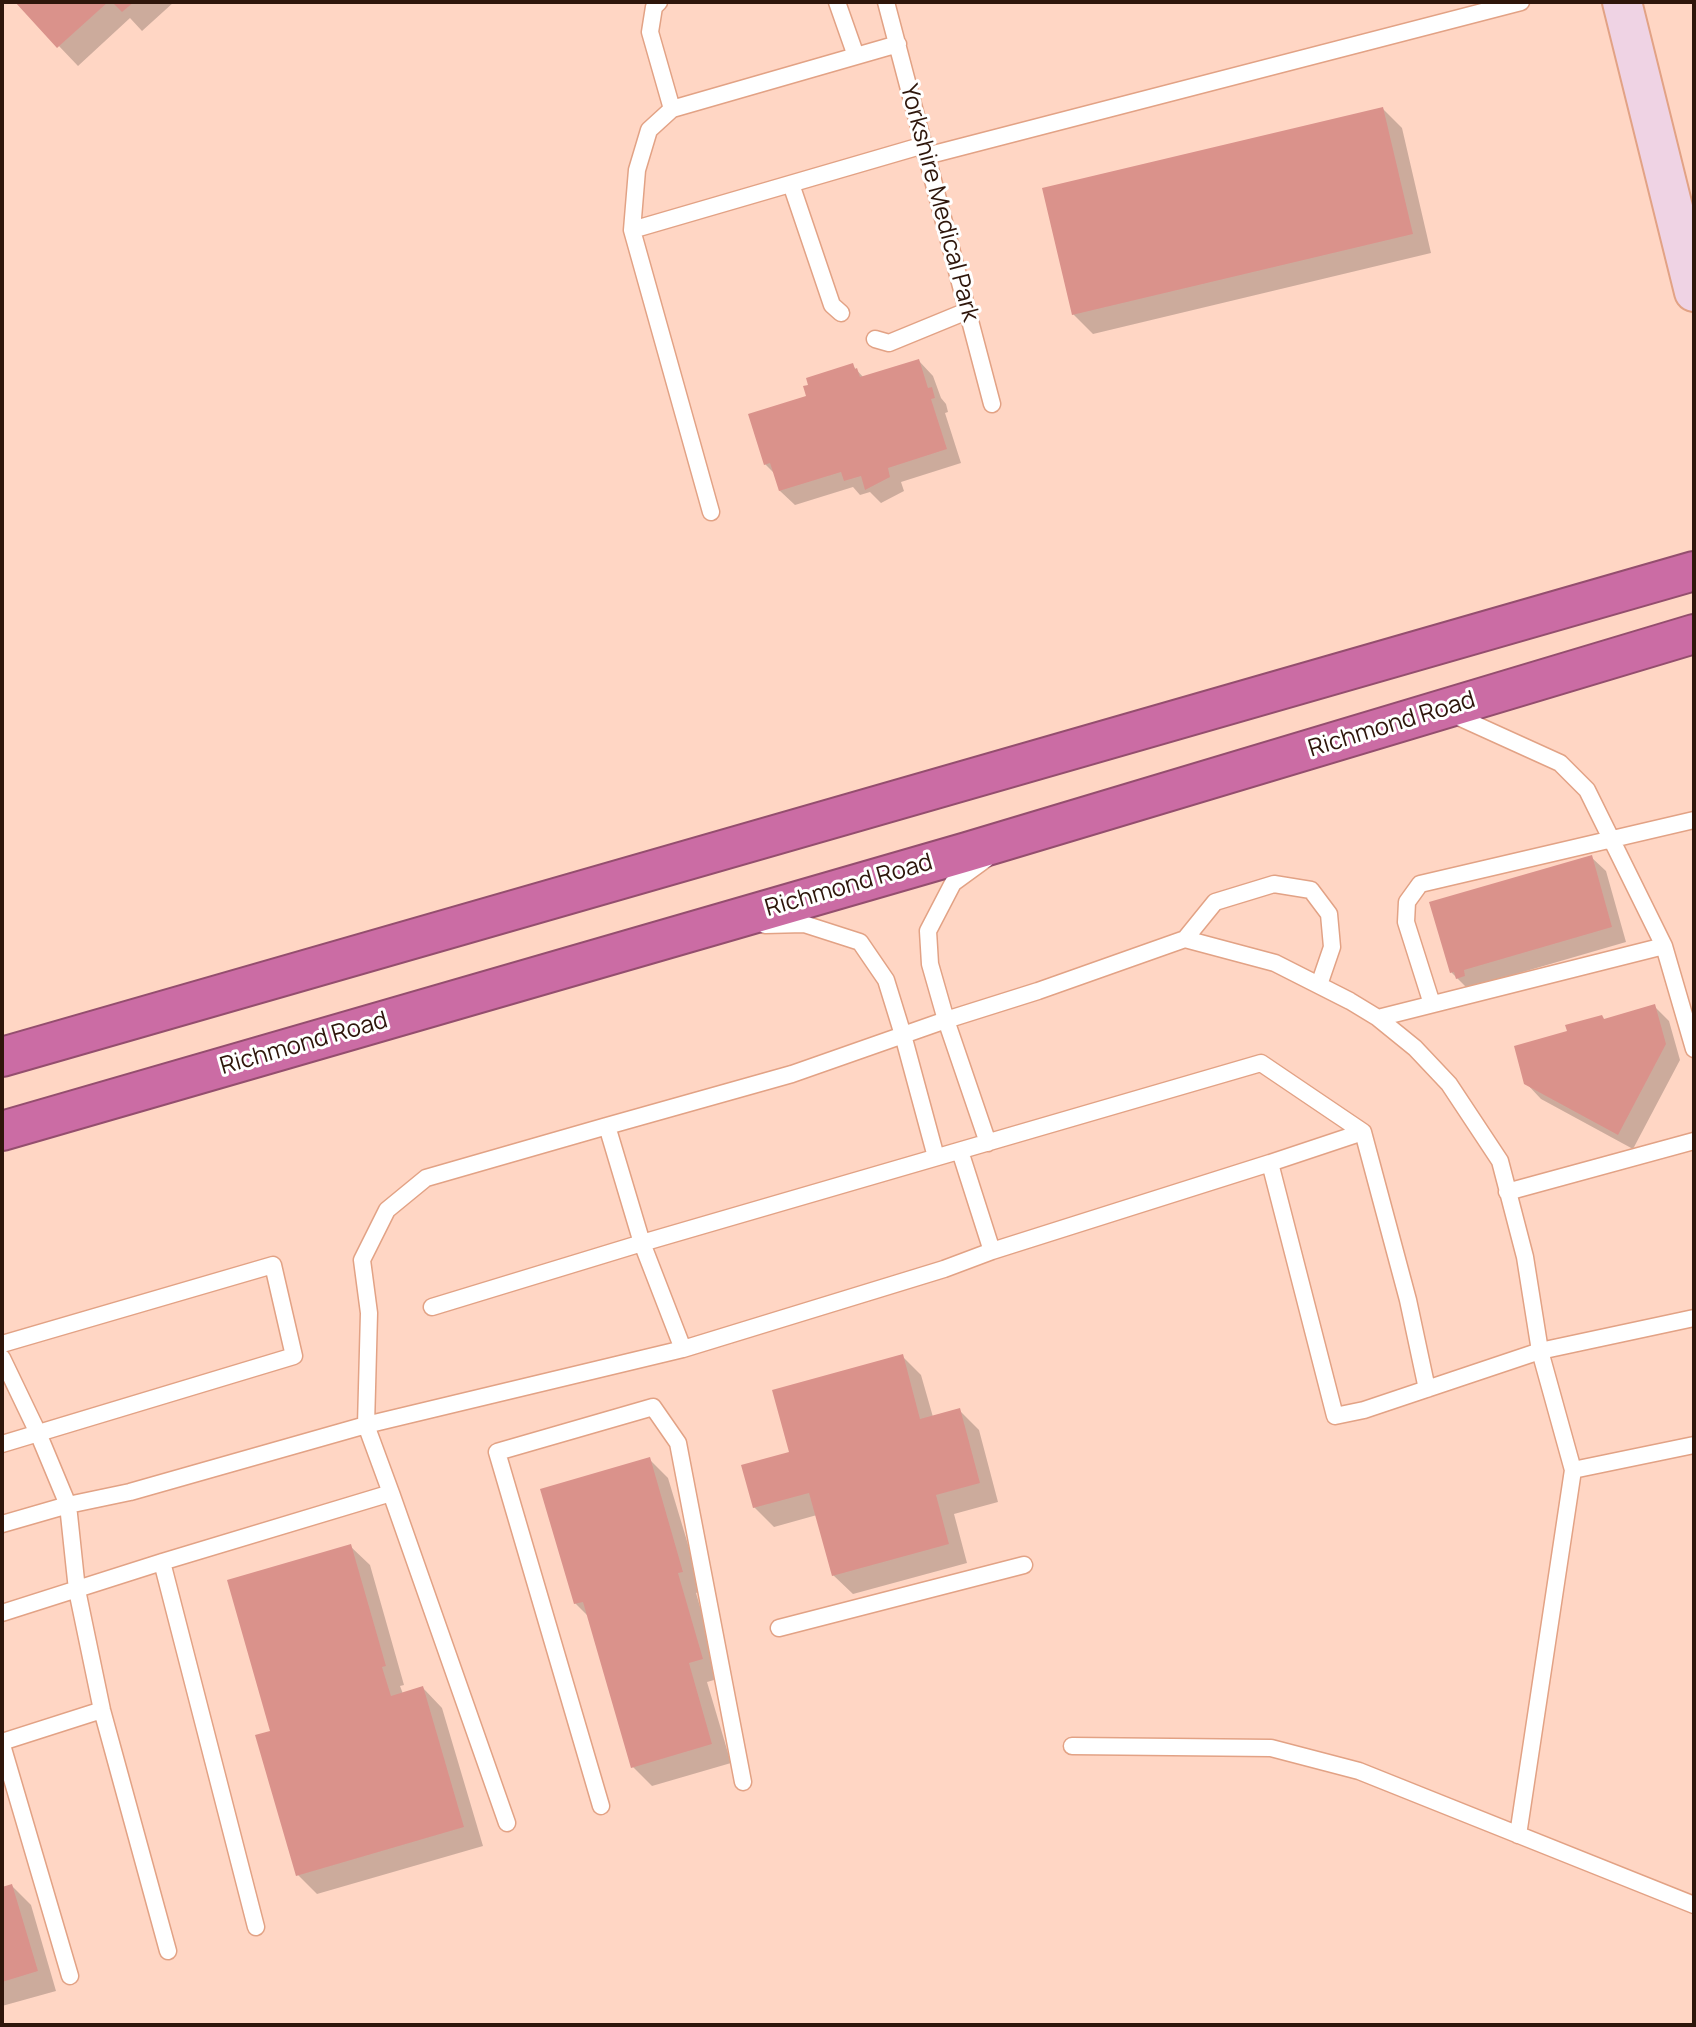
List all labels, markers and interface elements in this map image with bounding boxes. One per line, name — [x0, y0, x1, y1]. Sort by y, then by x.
street label: Yorkshire Medical Park — [893, 81, 985, 325]
street label: Richmond Road — [1305, 686, 1479, 764]
street label: Richmond Road — [762, 848, 936, 924]
street label: Richmond Road — [217, 1006, 391, 1082]

